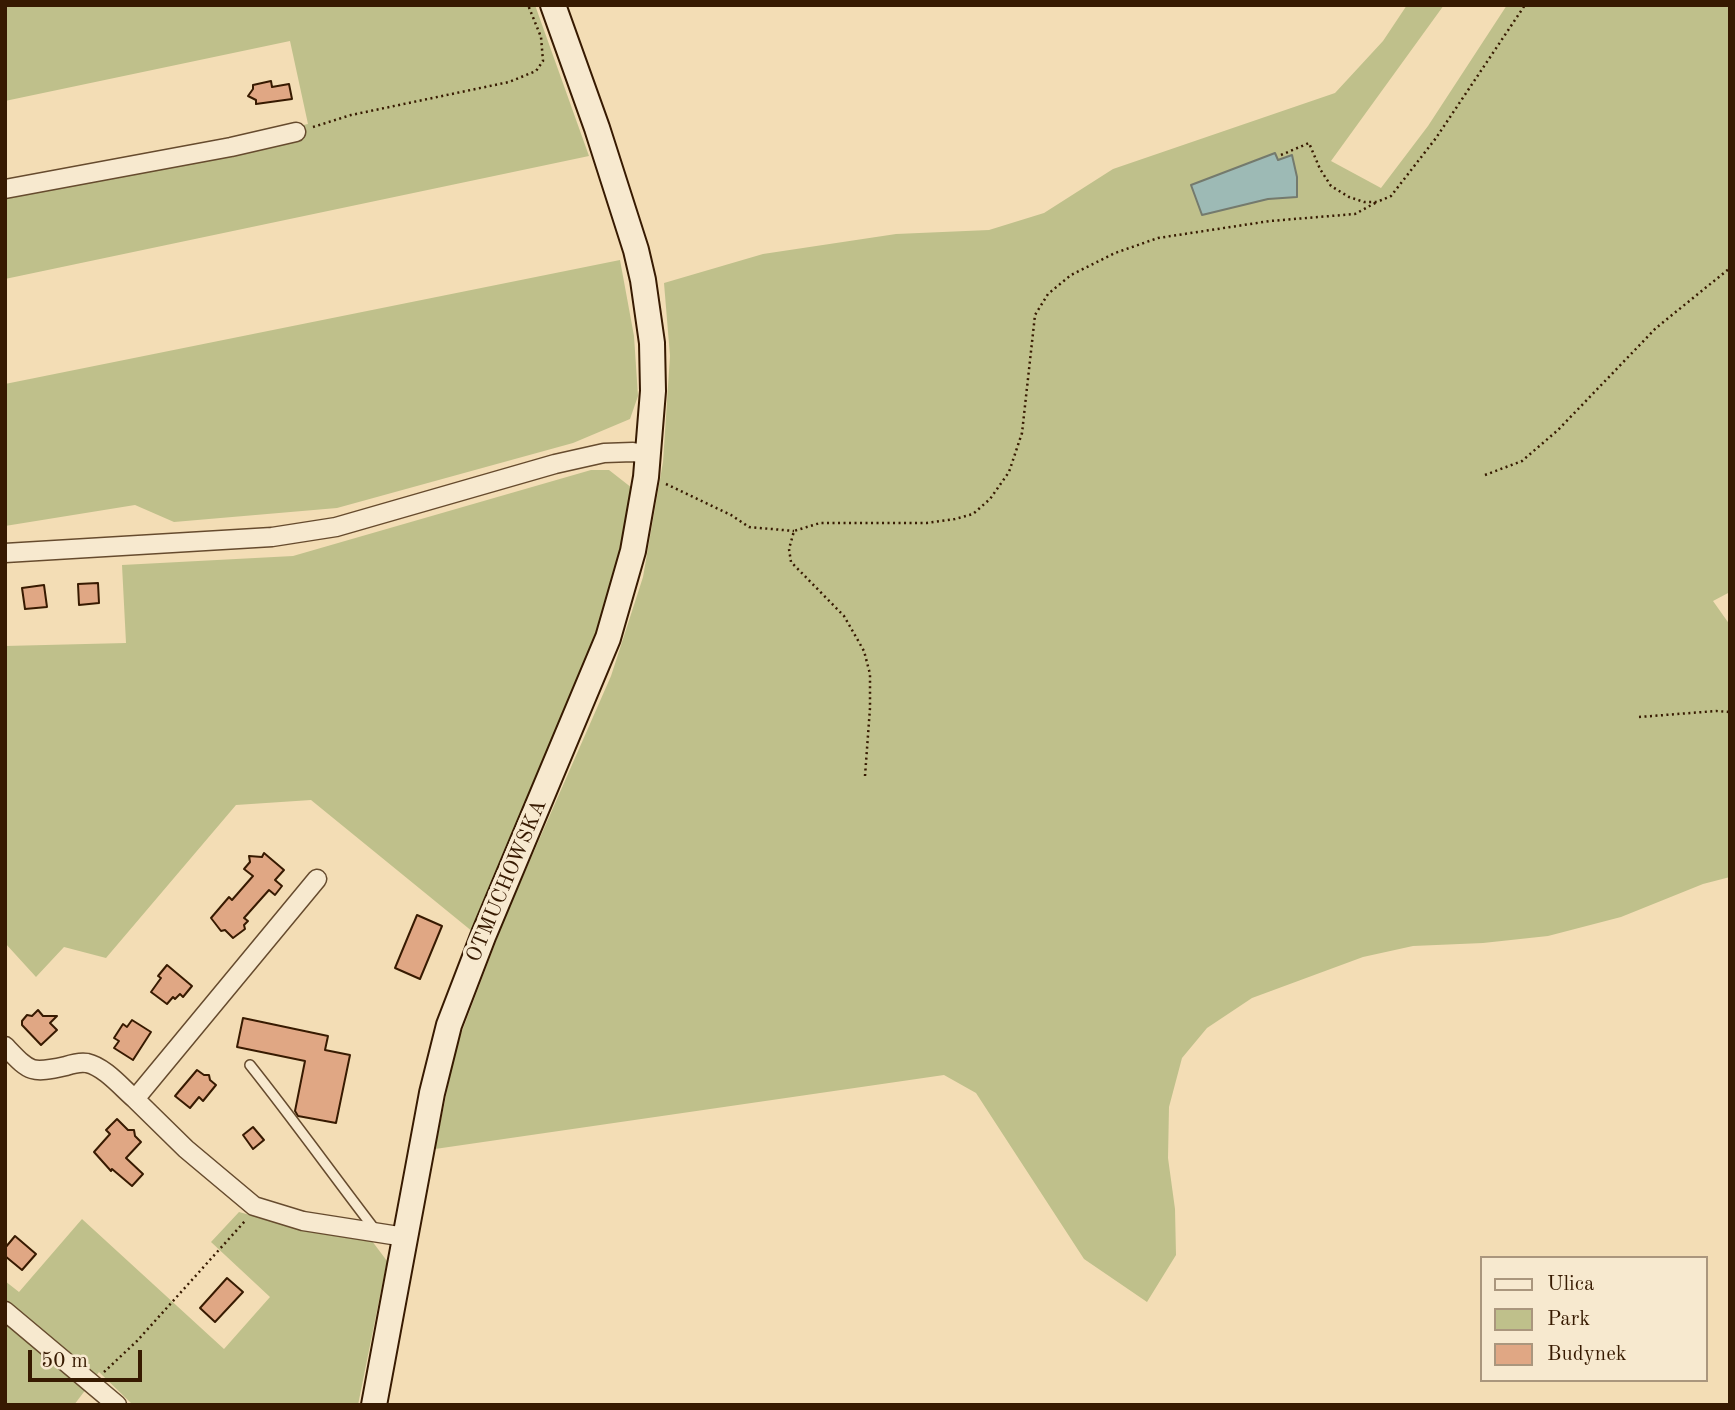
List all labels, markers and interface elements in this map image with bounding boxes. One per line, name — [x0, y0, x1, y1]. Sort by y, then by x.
street label: OTMUCHOWSKA — [461, 796, 553, 966]
legend — [1480, 1256, 1707, 1382]
text: Ulica — [1547, 1274, 1594, 1295]
text: Park — [1547, 1309, 1590, 1330]
scale bar — [32, 1336, 145, 1380]
text: Budynek — [1547, 1344, 1627, 1365]
text: 50 m — [41, 1351, 88, 1372]

